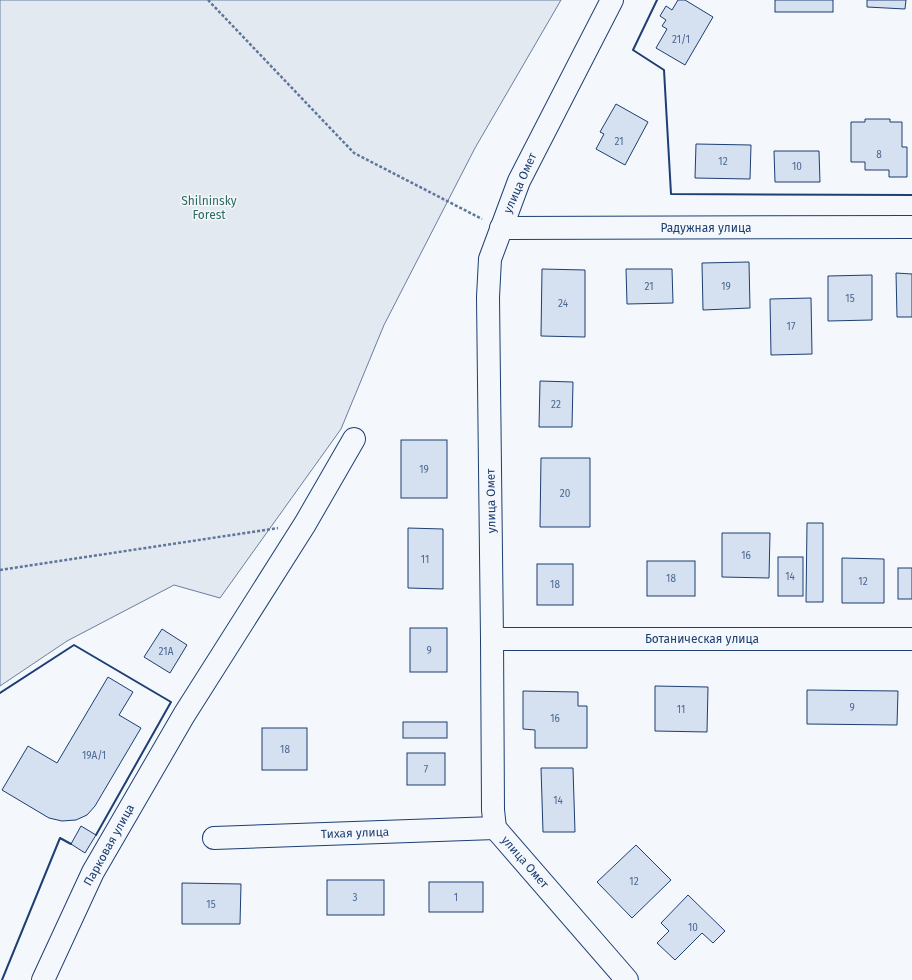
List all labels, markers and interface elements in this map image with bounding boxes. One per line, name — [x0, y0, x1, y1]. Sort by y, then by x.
house number: 21/1 — [672, 34, 690, 46]
house number: 21 — [614, 136, 624, 148]
house number: 8 — [876, 149, 882, 161]
street label: улица Омет — [500, 150, 540, 215]
house number: 12 — [718, 156, 728, 168]
house number: 10 — [792, 161, 802, 173]
park label: Shilninsky Forest — [181, 194, 237, 222]
street label: Радужная улица — [661, 221, 751, 235]
house number: 21 — [644, 281, 654, 293]
house number: 19 — [721, 281, 731, 293]
house number: 15 — [845, 293, 855, 305]
house number: 24 — [558, 298, 569, 310]
house number: 17 — [787, 321, 796, 333]
house number: 22 — [551, 399, 561, 411]
house number: 19 — [419, 464, 429, 476]
street label: улица Омет — [483, 468, 499, 533]
house number: 20 — [560, 488, 571, 500]
house number: 16 — [741, 550, 751, 562]
house number: 11 — [421, 554, 429, 566]
house number: 14 — [785, 571, 796, 583]
house number: 18 — [666, 573, 676, 585]
house number: 12 — [858, 576, 868, 588]
house number: 18 — [550, 579, 560, 591]
street label: Ботаническая улица — [645, 632, 759, 646]
house number: 9 — [426, 645, 432, 657]
house number: 21А — [159, 646, 174, 658]
house number: 9 — [849, 702, 855, 714]
house number: 11 — [677, 704, 685, 716]
house number: 16 — [550, 713, 560, 725]
house number: 18 — [280, 744, 290, 756]
house number: 19А/1 — [82, 750, 106, 762]
house number: 7 — [424, 764, 429, 776]
house number: 14 — [553, 795, 564, 807]
street label: Парковая улица — [81, 802, 137, 888]
street label: Тихая улица — [321, 825, 389, 841]
street label: улица Омет — [499, 833, 552, 891]
house number: 12 — [629, 876, 639, 888]
house number: 3 — [353, 892, 358, 904]
house number: 1 — [454, 892, 458, 904]
house number: 15 — [206, 899, 216, 911]
house number: 10 — [688, 922, 698, 934]

